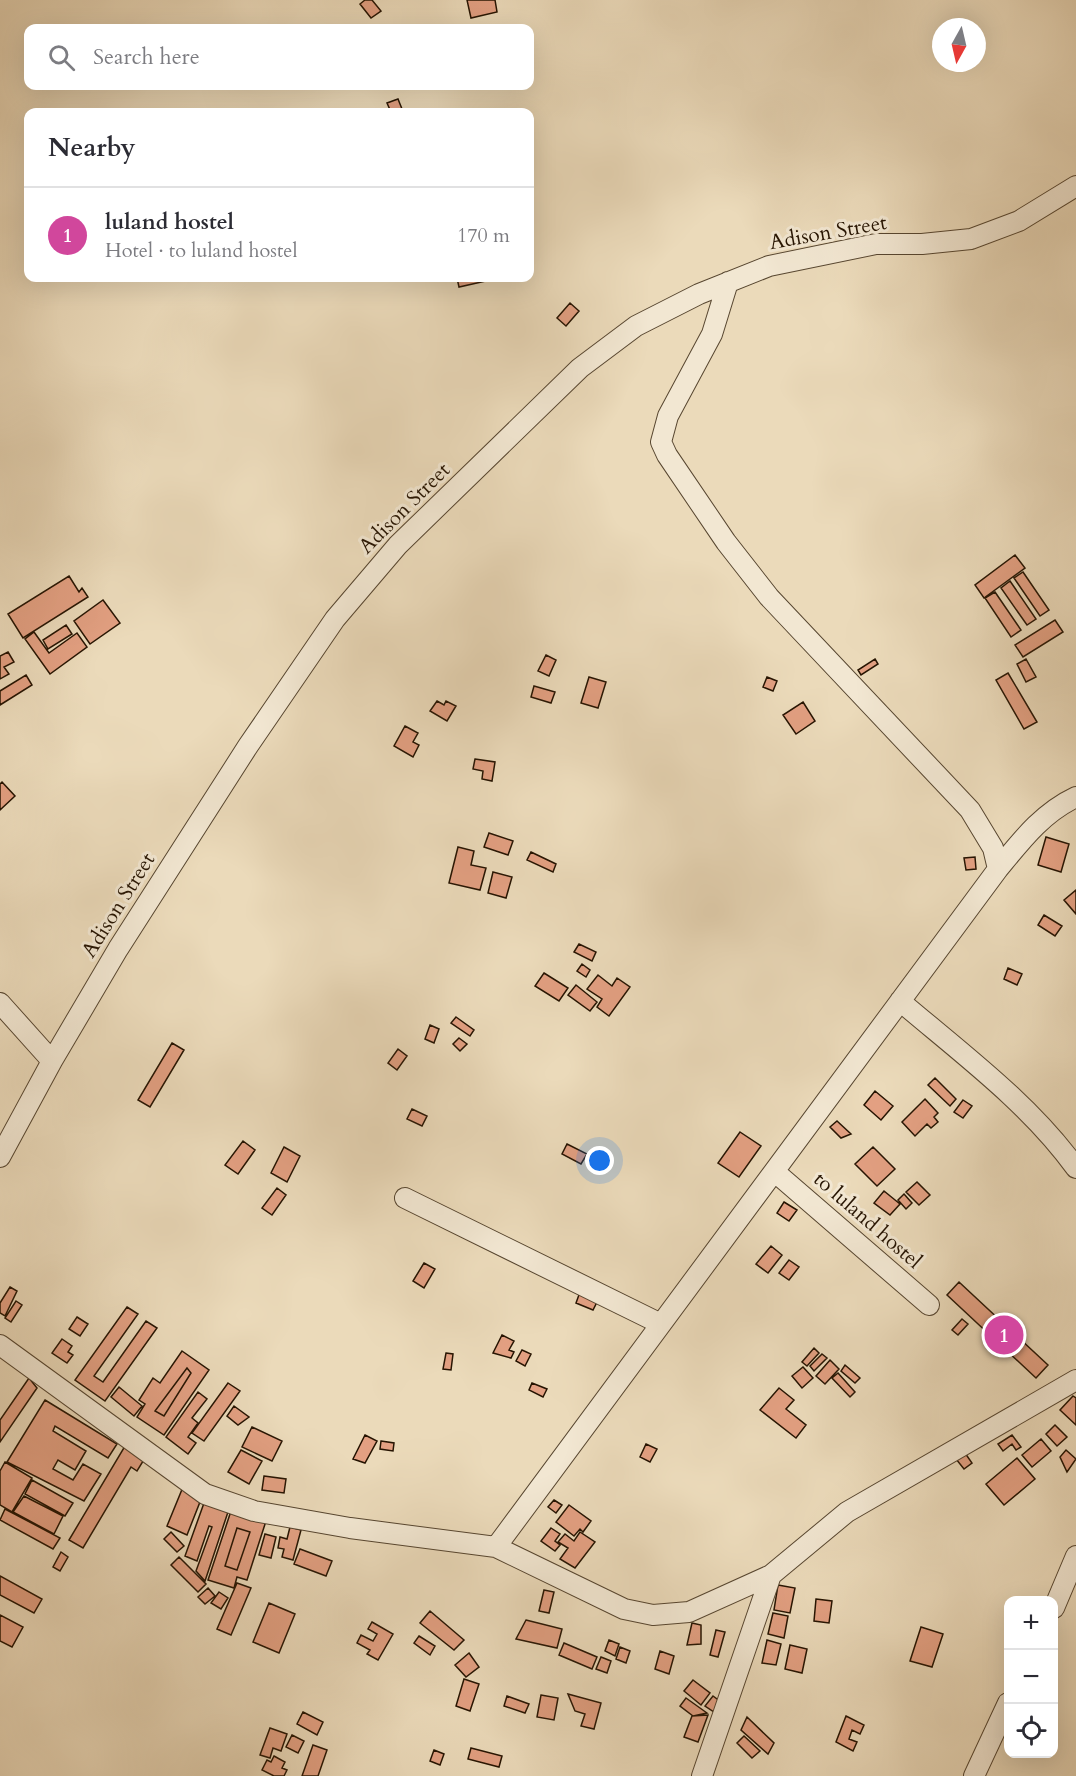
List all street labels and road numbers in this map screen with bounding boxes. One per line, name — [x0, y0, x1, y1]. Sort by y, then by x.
street label: Adison Street — [767, 208, 889, 257]
street label: Adison Street — [352, 456, 457, 561]
street label: Adison Street — [75, 847, 162, 963]
street label: to luland hostel — [807, 1165, 928, 1276]

